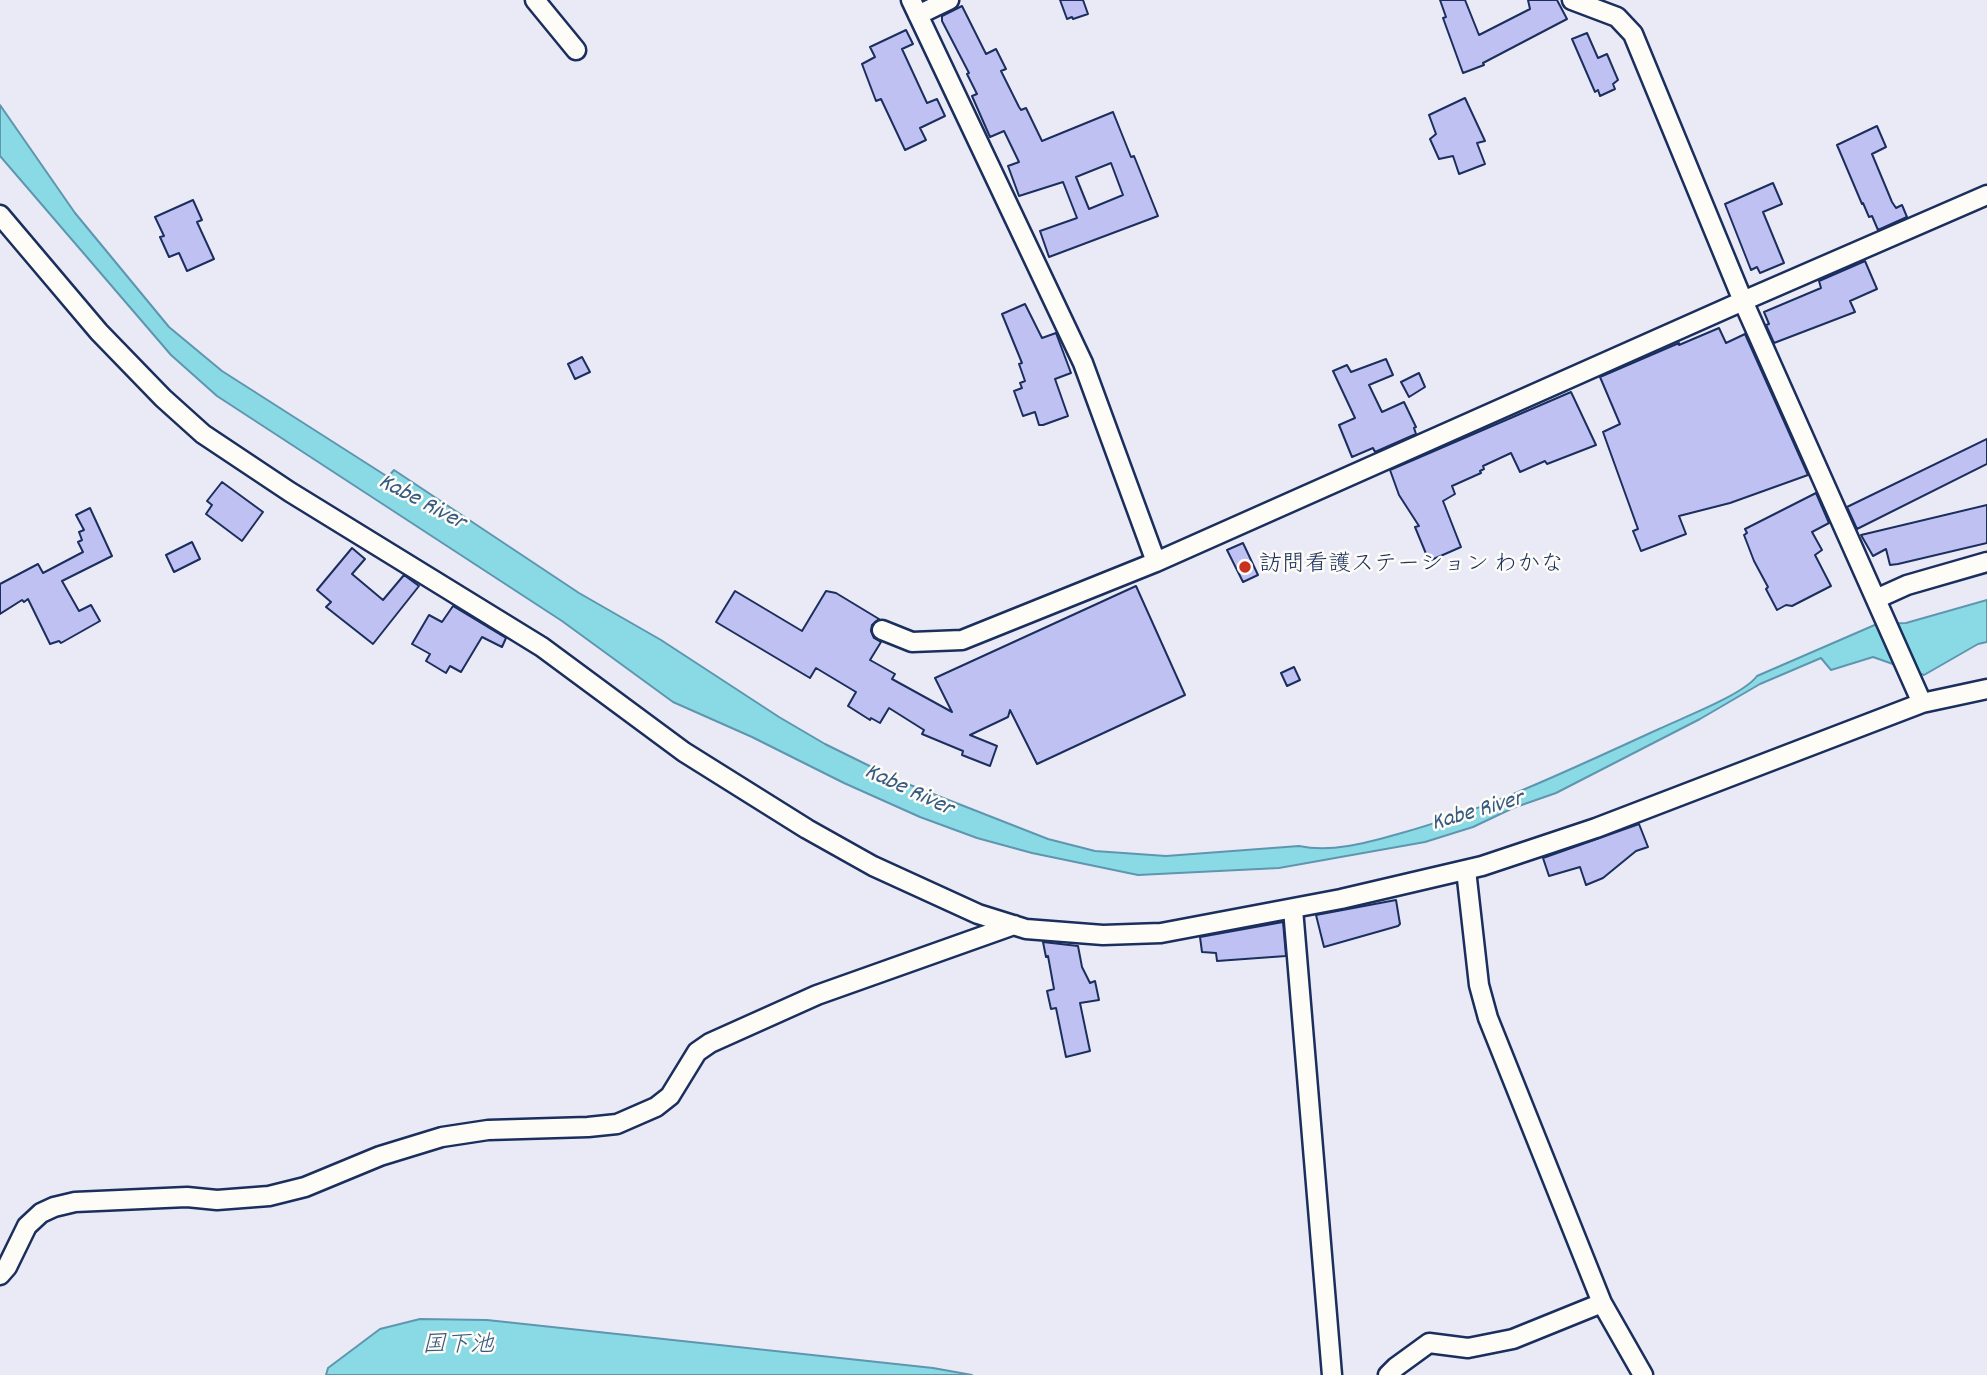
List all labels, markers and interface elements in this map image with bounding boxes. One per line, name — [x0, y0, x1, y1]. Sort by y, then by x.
water label: Kabe River — [373, 469, 469, 539]
place label: 訪問看護ステーション わかな — [1259, 553, 1563, 581]
marker: 訪問看護ステーション わかな — [1237, 559, 1253, 575]
water label: Kabe River — [859, 759, 957, 825]
water label: Kabe River — [1429, 786, 1527, 840]
water label: 国下池 — [422, 1334, 494, 1362]

